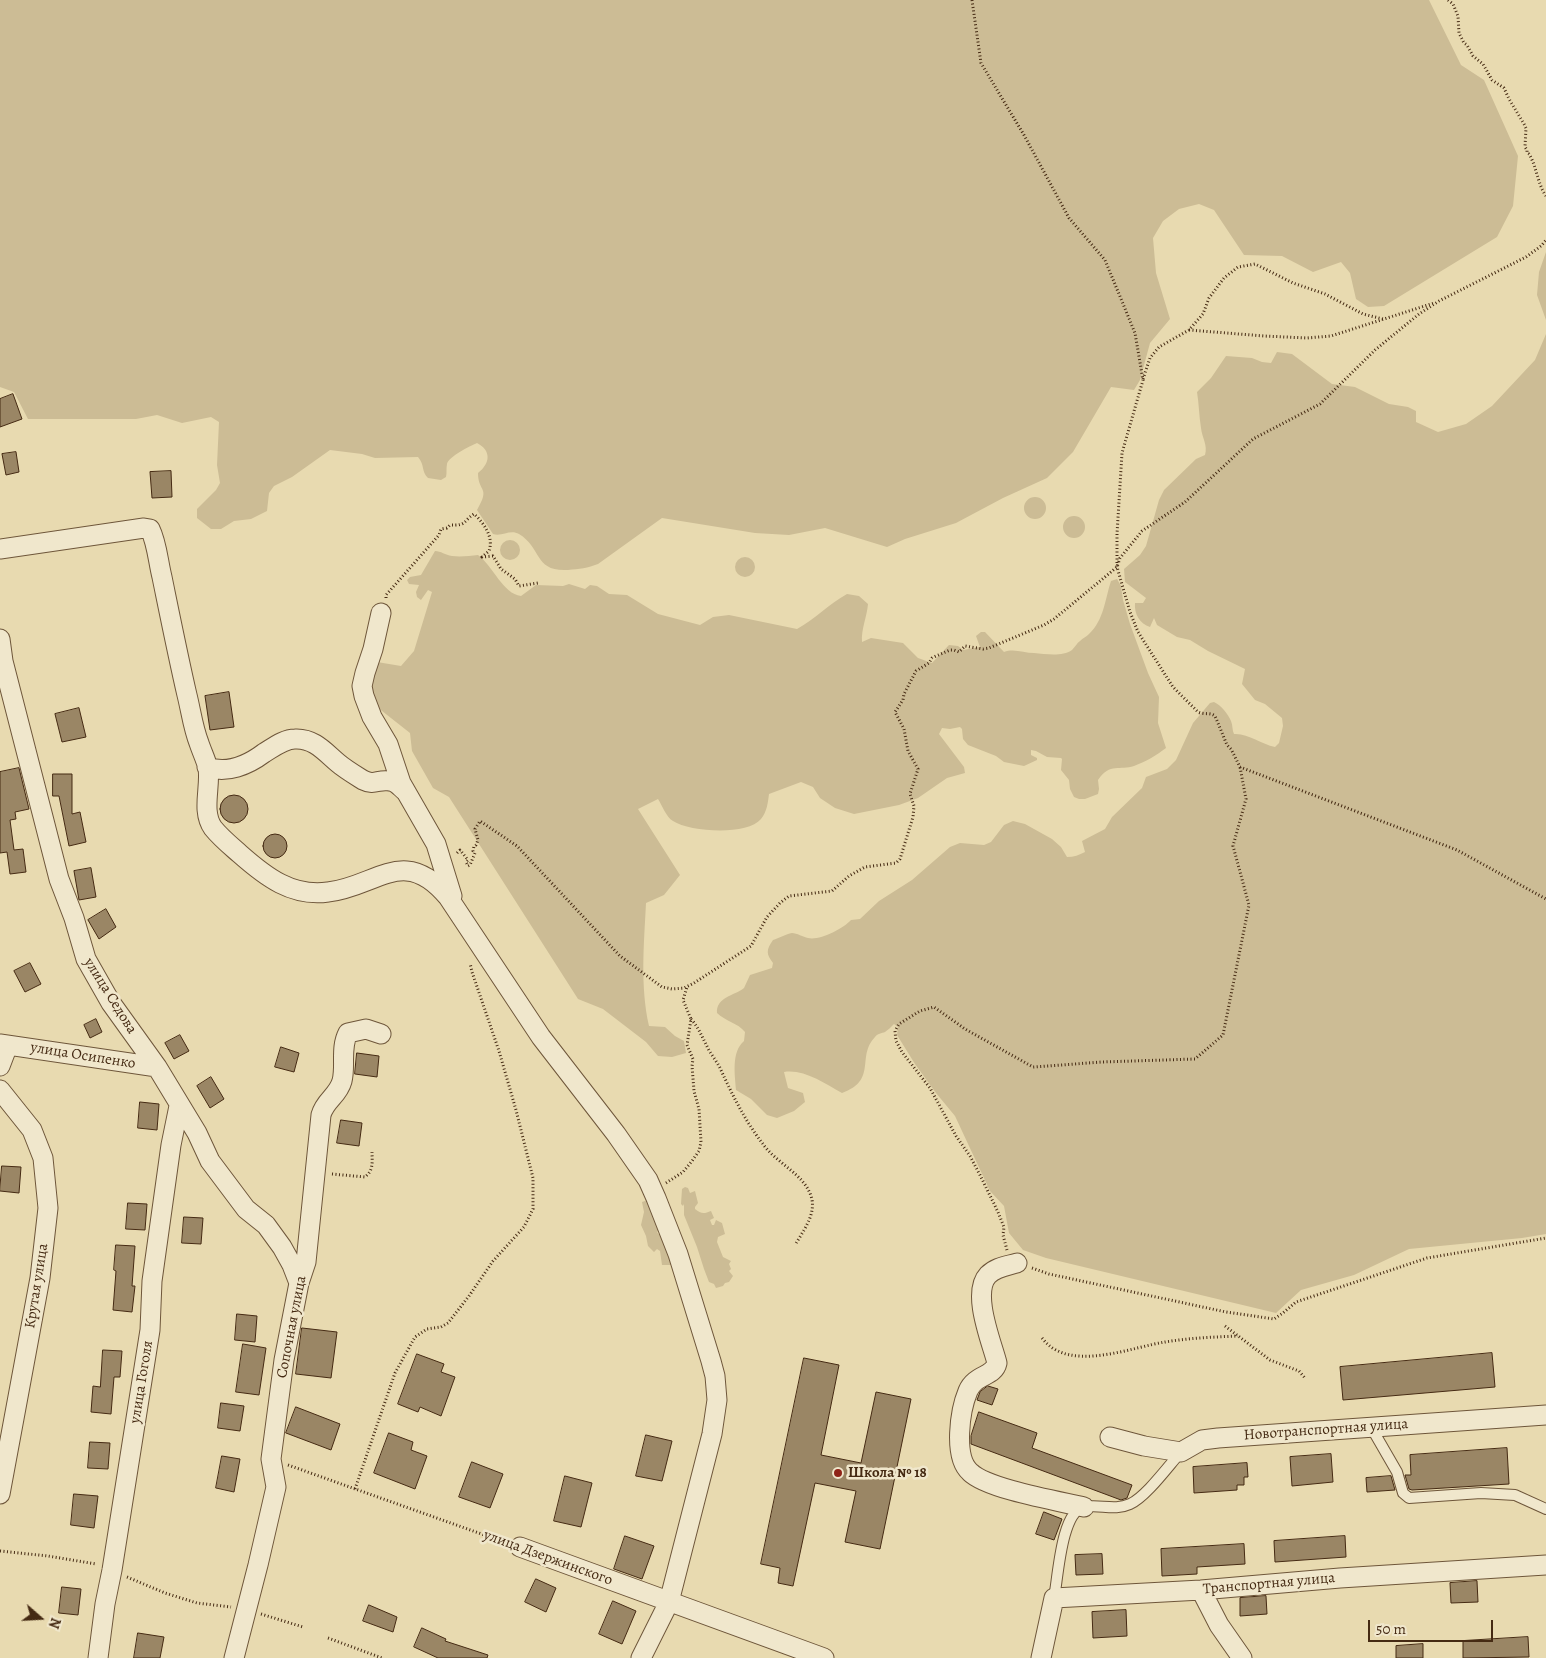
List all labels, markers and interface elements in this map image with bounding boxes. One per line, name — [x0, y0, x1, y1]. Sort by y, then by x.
street label: улица Седова — [80, 955, 140, 1037]
street label: улица Осипенко — [29, 1039, 137, 1073]
street label: Крутая улица — [21, 1242, 53, 1330]
street label: Сопочная улица — [273, 1274, 311, 1380]
street label: улица Гоголя — [127, 1339, 157, 1425]
street label: Новотранспортная улица — [1243, 1415, 1409, 1445]
place label: Школа № 18 — [848, 1464, 927, 1482]
marker: Школа № 18 — [832, 1467, 844, 1479]
street label: улица Дзержинского — [481, 1526, 615, 1590]
street label: Транспортная улица — [1202, 1569, 1336, 1599]
north arrow — [15, 1593, 65, 1643]
scale bar — [1371, 1610, 1496, 1642]
text: N — [44, 1615, 65, 1631]
text: 50 m — [1376, 1619, 1406, 1639]

